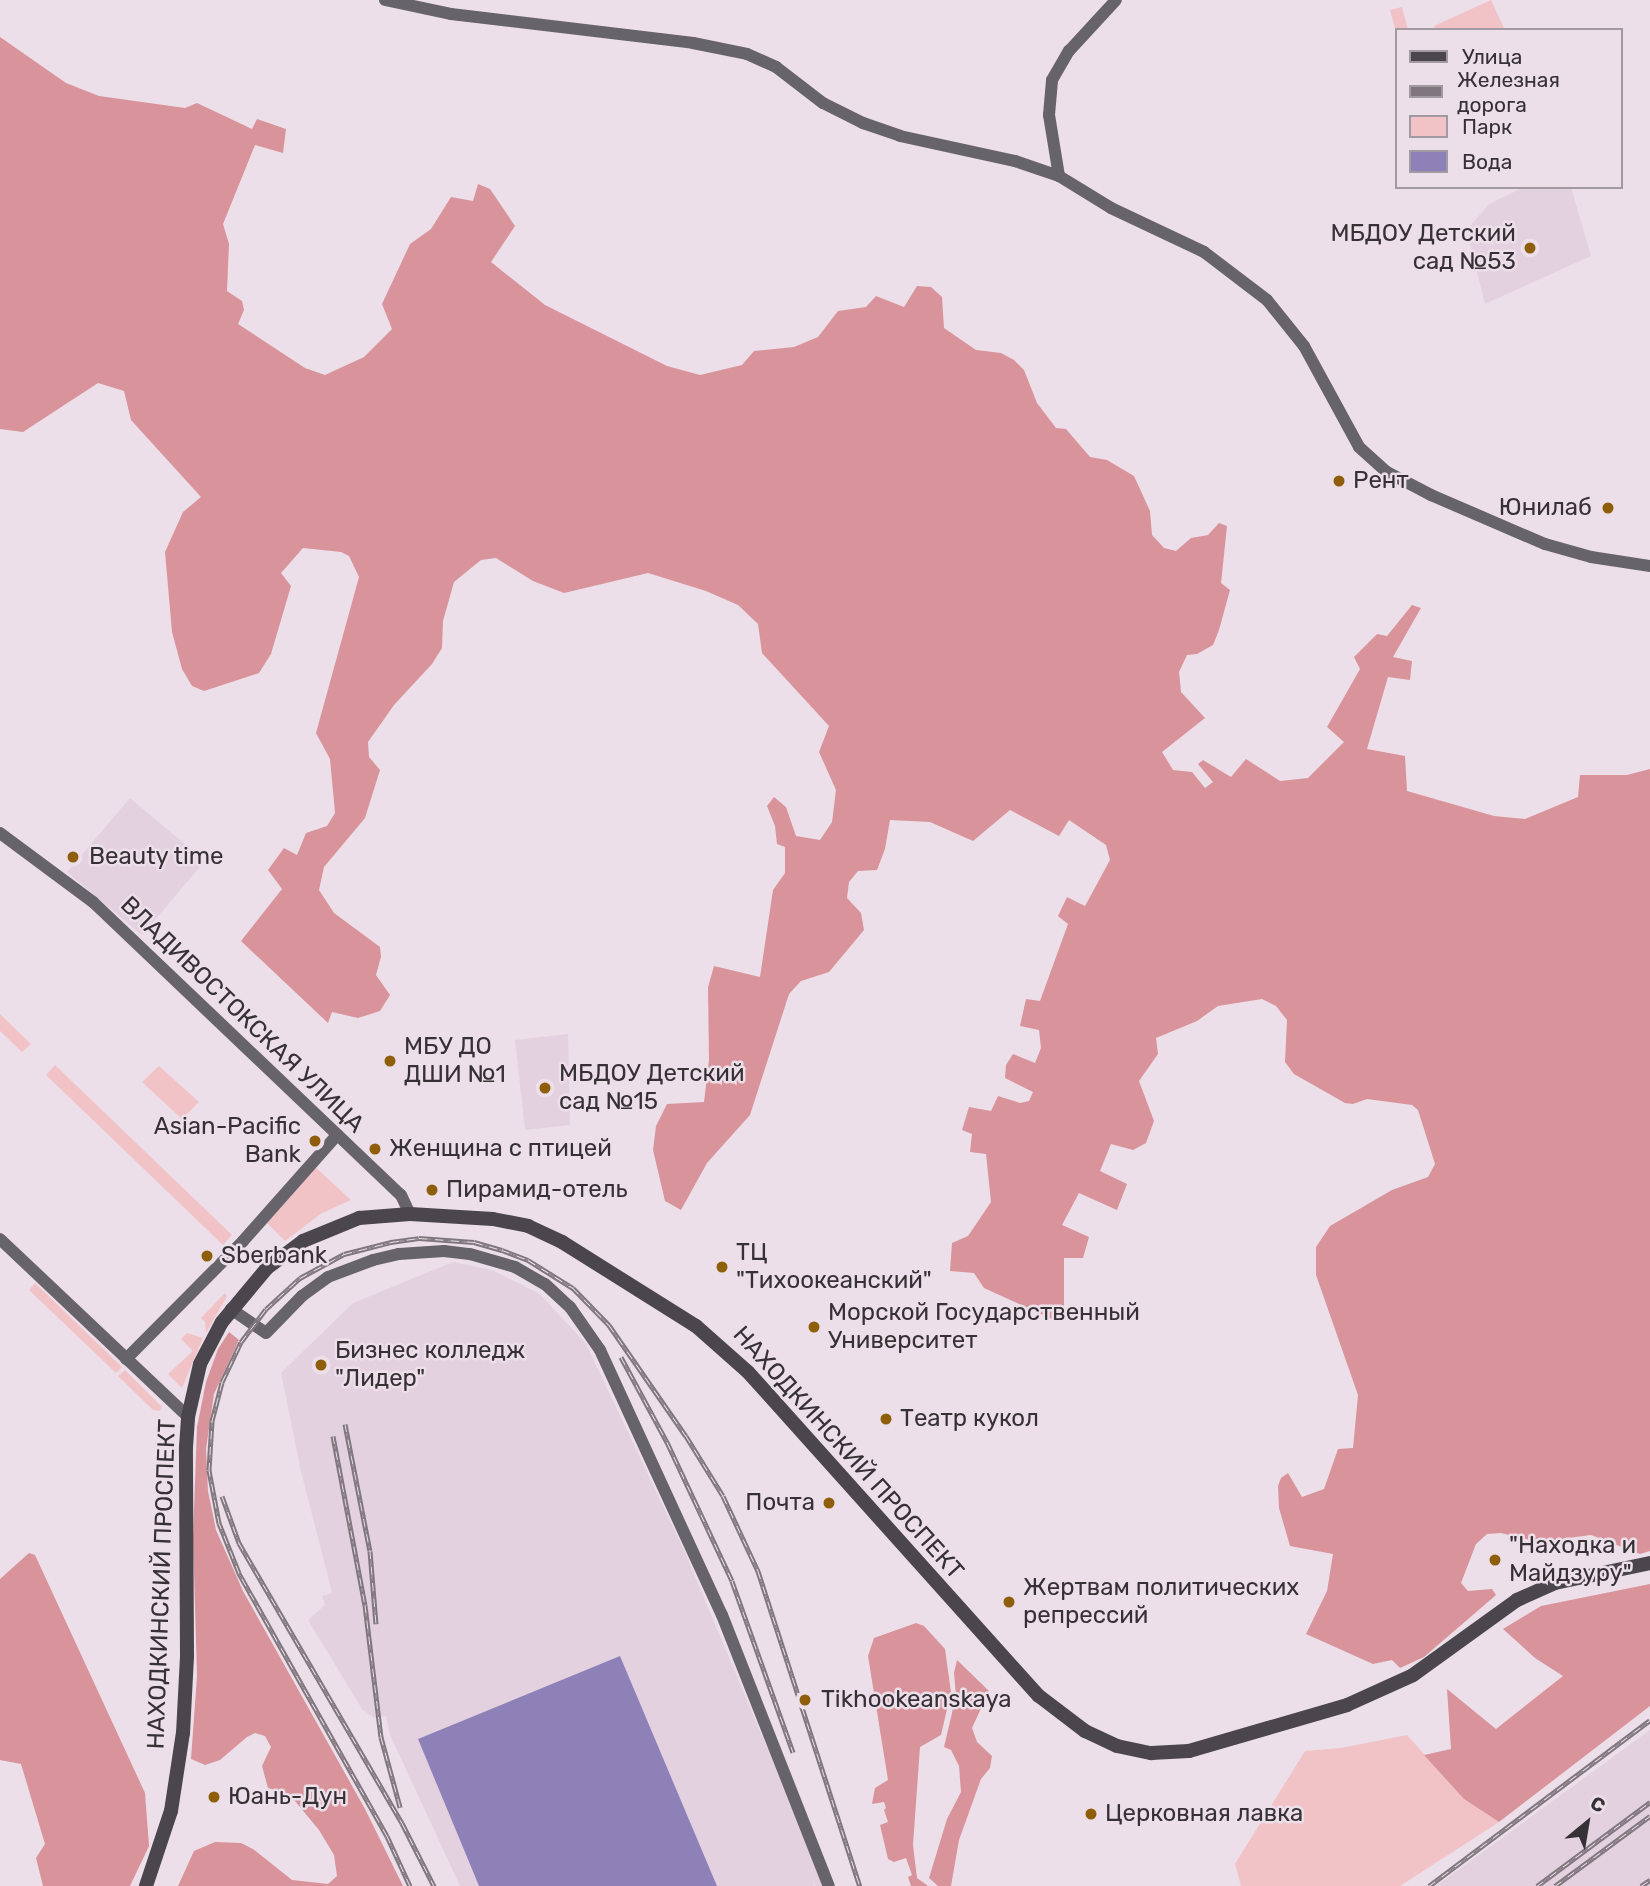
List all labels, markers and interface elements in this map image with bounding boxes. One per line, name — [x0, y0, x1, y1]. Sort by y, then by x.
legend — [1394, 28, 1622, 189]
text: Улица — [1462, 44, 1522, 69]
text: Железная дорога — [1457, 67, 1560, 117]
text: Парк — [1462, 114, 1512, 139]
text: Вода — [1462, 149, 1512, 174]
place label: МБДОУ Детский сад №53 — [1330, 220, 1516, 276]
marker: МБДОУ Детский сад №53 — [1522, 240, 1538, 256]
place label: Рент — [1353, 467, 1409, 495]
marker: Рент — [1331, 473, 1347, 489]
place label: Юнилаб — [1499, 494, 1592, 522]
marker: Юнилаб — [1598, 498, 1618, 518]
place label: Beauty time — [89, 843, 225, 871]
marker: Beauty time — [63, 847, 83, 867]
street label: ВЛАДИВОСТОКСКАЯ УЛИЦА — [114, 891, 370, 1139]
place label: МБУ ДО ДШИ №1 — [404, 1033, 506, 1089]
marker: МБУ ДО ДШИ №1 — [382, 1053, 398, 1069]
place label: МБДОУ Детский сад №15 — [559, 1060, 745, 1116]
marker: МБДОУ Детский сад №15 — [537, 1080, 553, 1096]
place label: Asian-Pacific Bank — [154, 1113, 301, 1169]
marker: Asian-Pacific Bank — [307, 1133, 323, 1149]
place label: Женщина с птицей — [389, 1135, 612, 1163]
marker: Женщина с птицей — [367, 1141, 383, 1157]
place label: Пирамид-отель — [446, 1176, 628, 1204]
marker: Пирамид-отель — [424, 1182, 440, 1198]
place label: ТЦ "Тихоокеанский" — [736, 1239, 932, 1295]
place label: Sberbank — [221, 1242, 327, 1270]
marker: Sberbank — [199, 1248, 215, 1264]
marker: ТЦ "Тихоокеанский" — [714, 1259, 730, 1275]
place label: Морской Государственный Университет — [828, 1299, 1140, 1355]
marker: Морской Государственный Университет — [806, 1319, 822, 1335]
street label: НАХОДКИНСКИЙ ПРОСПЕКТ — [727, 1321, 969, 1585]
place label: Бизнес колледж "Лидер" — [335, 1337, 525, 1393]
marker: Бизнес колледж "Лидер" — [313, 1357, 329, 1373]
place label: Театр кукол — [900, 1405, 1039, 1433]
marker: Театр кукол — [878, 1411, 894, 1427]
street label: НАХОДКИНСКИЙ ПРОСПЕКТ — [142, 1418, 182, 1750]
place label: Почта — [745, 1489, 815, 1517]
marker: Почта — [821, 1495, 837, 1511]
place label: "Находка и Майдзуру" — [1509, 1532, 1636, 1588]
marker: "Находка и Майдзуру" — [1487, 1552, 1503, 1568]
place label: Жертвам политических репрессий — [1023, 1574, 1299, 1630]
marker: Жертвам политических репрессий — [1001, 1594, 1017, 1610]
place label: Tikhookeanskaya — [821, 1686, 1012, 1714]
marker: Tikhookeanskaya — [795, 1690, 815, 1710]
place label: Юань-Дун — [228, 1783, 347, 1811]
north arrow — [1552, 1788, 1622, 1858]
marker: Юань-Дун — [206, 1789, 222, 1805]
text: С — [1586, 1791, 1609, 1818]
place label: Церковная лавка — [1105, 1800, 1303, 1828]
marker: Церковная лавка — [1083, 1806, 1099, 1822]

